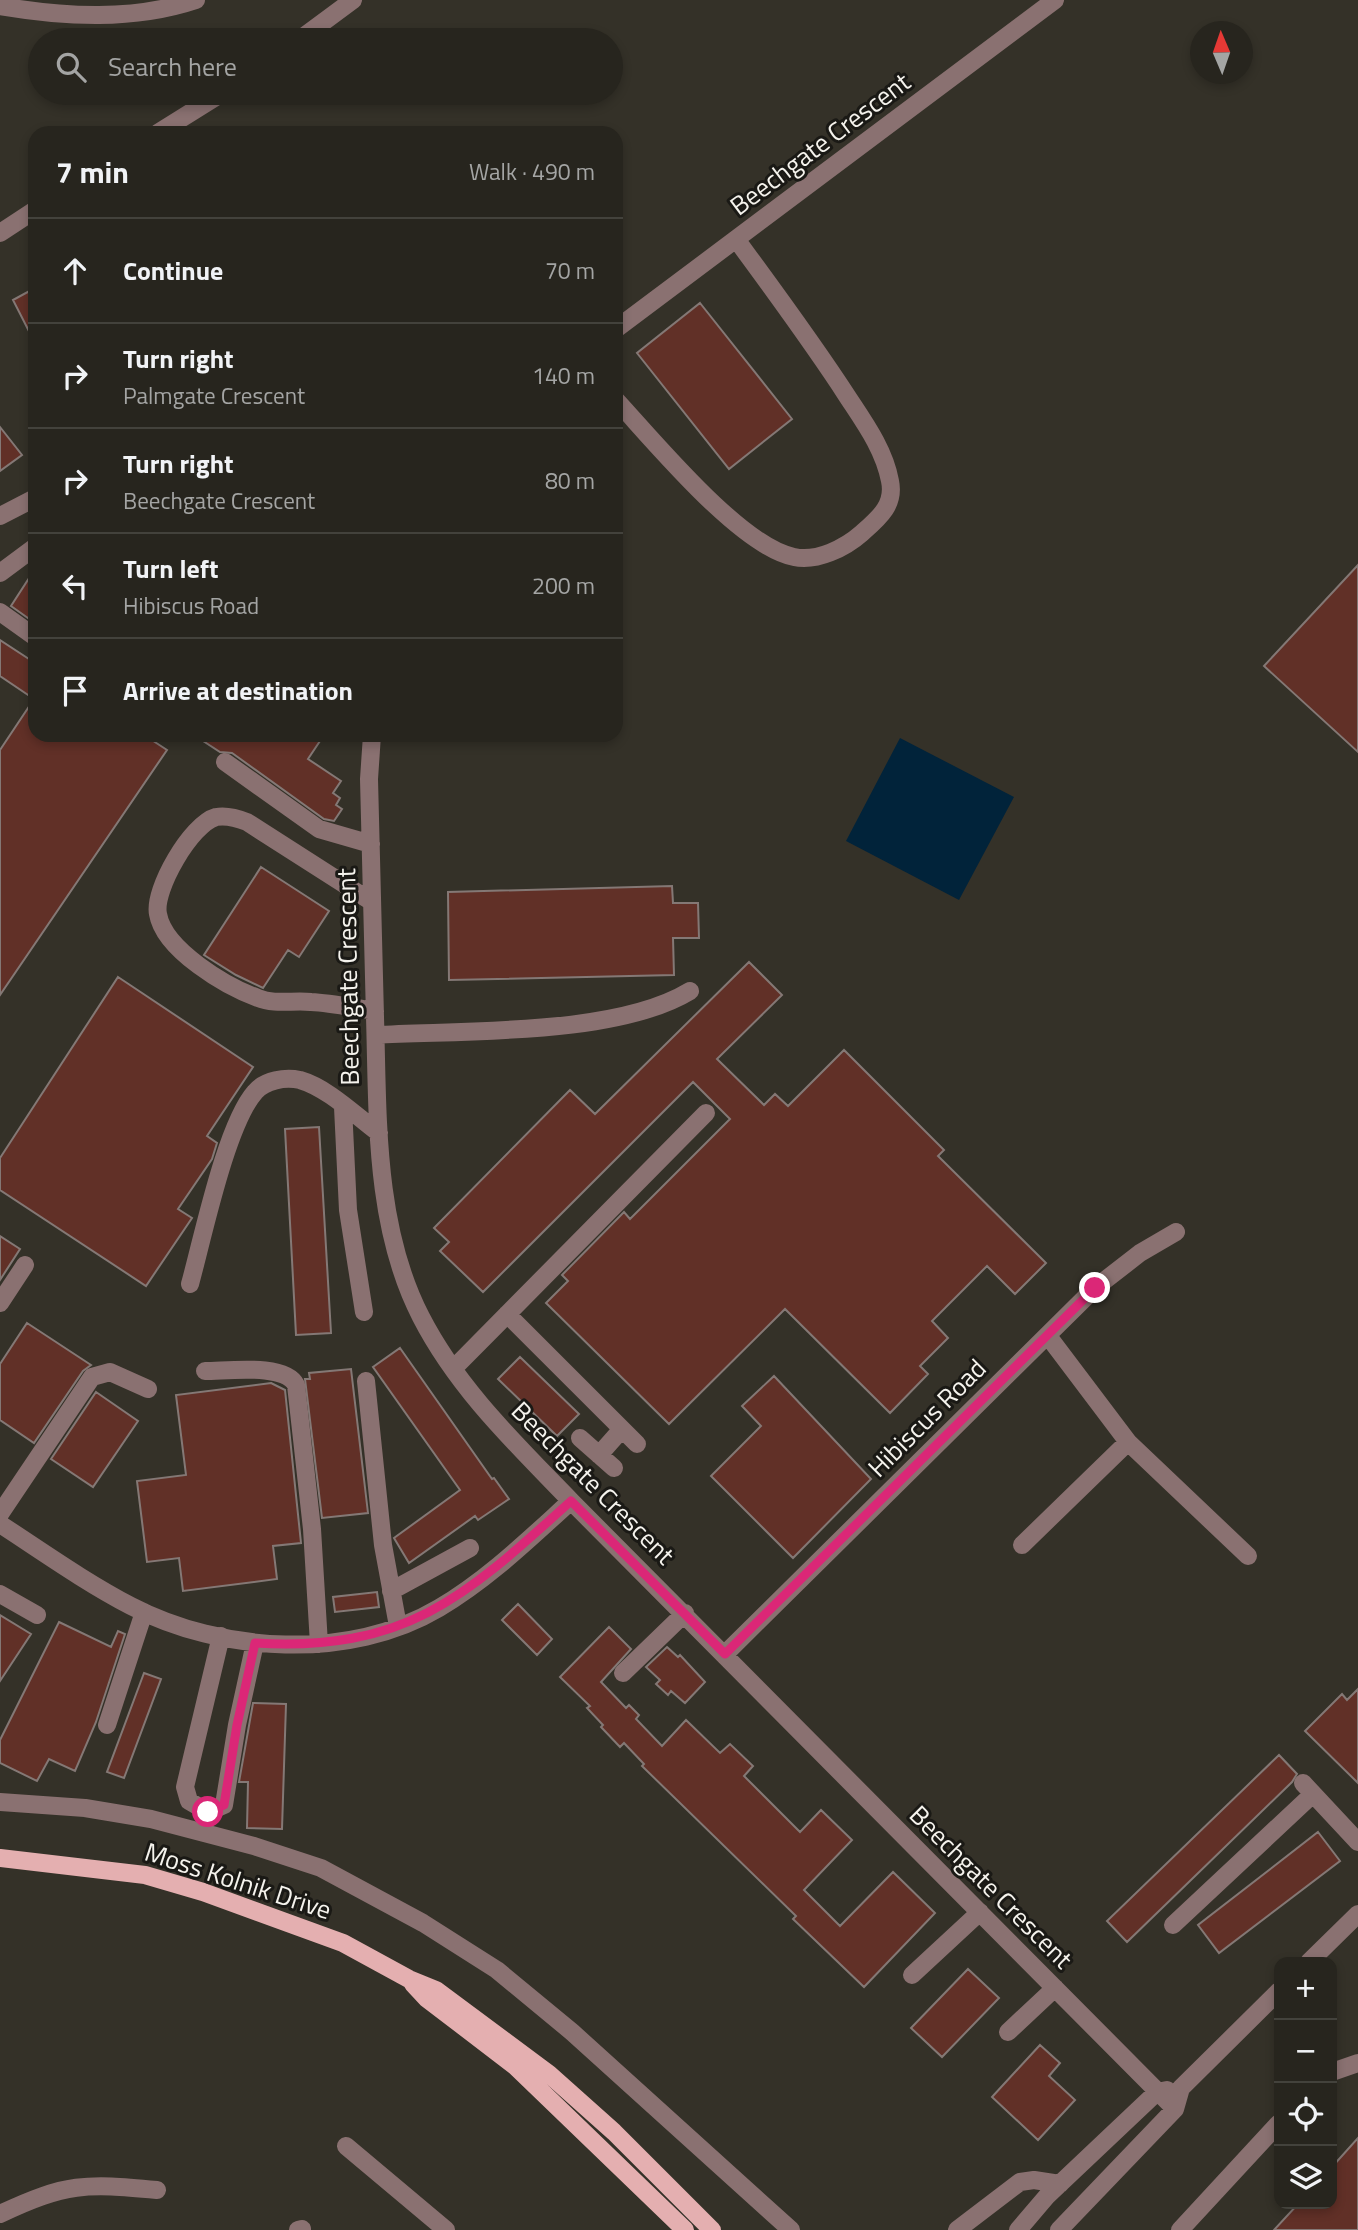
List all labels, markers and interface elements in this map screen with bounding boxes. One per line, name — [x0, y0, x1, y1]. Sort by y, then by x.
north arrow — [1190, 21, 1253, 84]
search box — [28, 28, 623, 105]
text: Search here — [108, 47, 237, 86]
icon: search — [52, 48, 90, 86]
street label: Beechgate Crescent — [721, 63, 918, 225]
text: 7 min — [56, 149, 129, 195]
text: Walk · 490 m — [469, 154, 595, 189]
text: Continue — [123, 251, 223, 290]
icon: ahead — [56, 252, 94, 290]
text: 70 m — [545, 253, 595, 288]
text: Turn right — [123, 339, 234, 378]
icon: right — [56, 357, 94, 395]
text: 140 m — [532, 358, 595, 393]
text: Palmgate Crescent — [123, 378, 305, 413]
text: Turn right — [123, 444, 234, 483]
icon: right — [56, 462, 94, 500]
text: 80 m — [545, 463, 595, 498]
text: Beechgate Crescent — [123, 483, 315, 518]
text: Turn left — [123, 549, 218, 588]
icon: left — [56, 567, 94, 605]
text: 200 m — [532, 568, 595, 603]
text: Hibiscus Road — [123, 588, 259, 623]
text: Arrive at destination — [123, 671, 353, 710]
icon: arrive — [56, 672, 94, 710]
street label: Beechgate Crescent — [326, 868, 369, 1086]
route end — [1079, 1272, 1110, 1303]
street label: Hibiscus Road — [858, 1349, 995, 1486]
street label: Beechgate Crescent — [503, 1392, 684, 1573]
route start — [192, 1796, 223, 1827]
street label: Beechgate Crescent — [901, 1796, 1082, 1977]
street label: Moss Kolnik Drive — [140, 1832, 337, 1929]
map controls — [1274, 1957, 1337, 2209]
button: + — [1274, 1957, 1337, 2020]
button: − — [1274, 2020, 1337, 2083]
button: locate — [1274, 2083, 1337, 2146]
button: layers — [1274, 2146, 1337, 2209]

